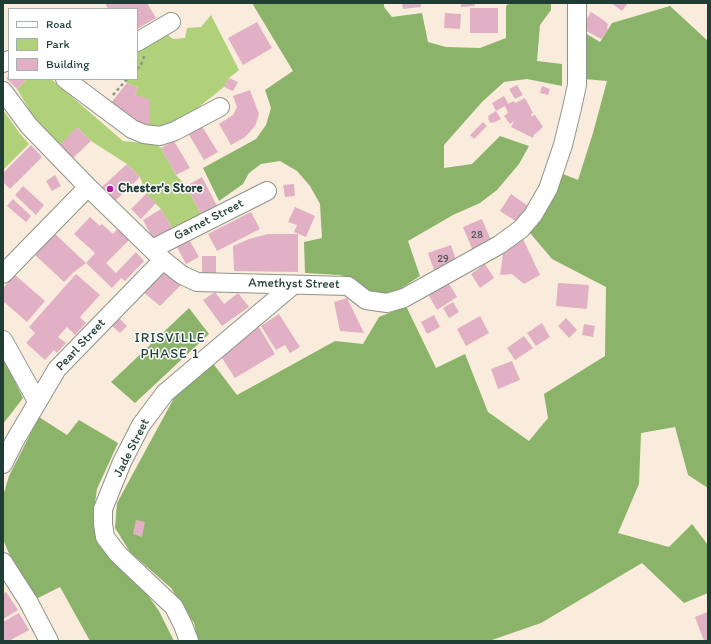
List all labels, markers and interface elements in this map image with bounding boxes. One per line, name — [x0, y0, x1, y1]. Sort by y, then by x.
legend — [8, 8, 138, 80]
text: Road — [46, 17, 72, 31]
text: Park — [46, 37, 70, 51]
text: Building — [46, 57, 89, 71]
place label: Chester's Store — [118, 181, 203, 197]
marker: Chester's Store — [105, 184, 115, 194]
street label: Garnet Street — [172, 196, 246, 244]
house number: 28 — [471, 228, 483, 242]
house number: 29 — [437, 252, 449, 266]
street label: Amethyst Street — [248, 275, 340, 293]
street label: Pearl Street — [53, 316, 109, 374]
district label: IRISVILLE PHASE 1 — [135, 330, 205, 362]
street label: Jade Street — [111, 416, 153, 480]

